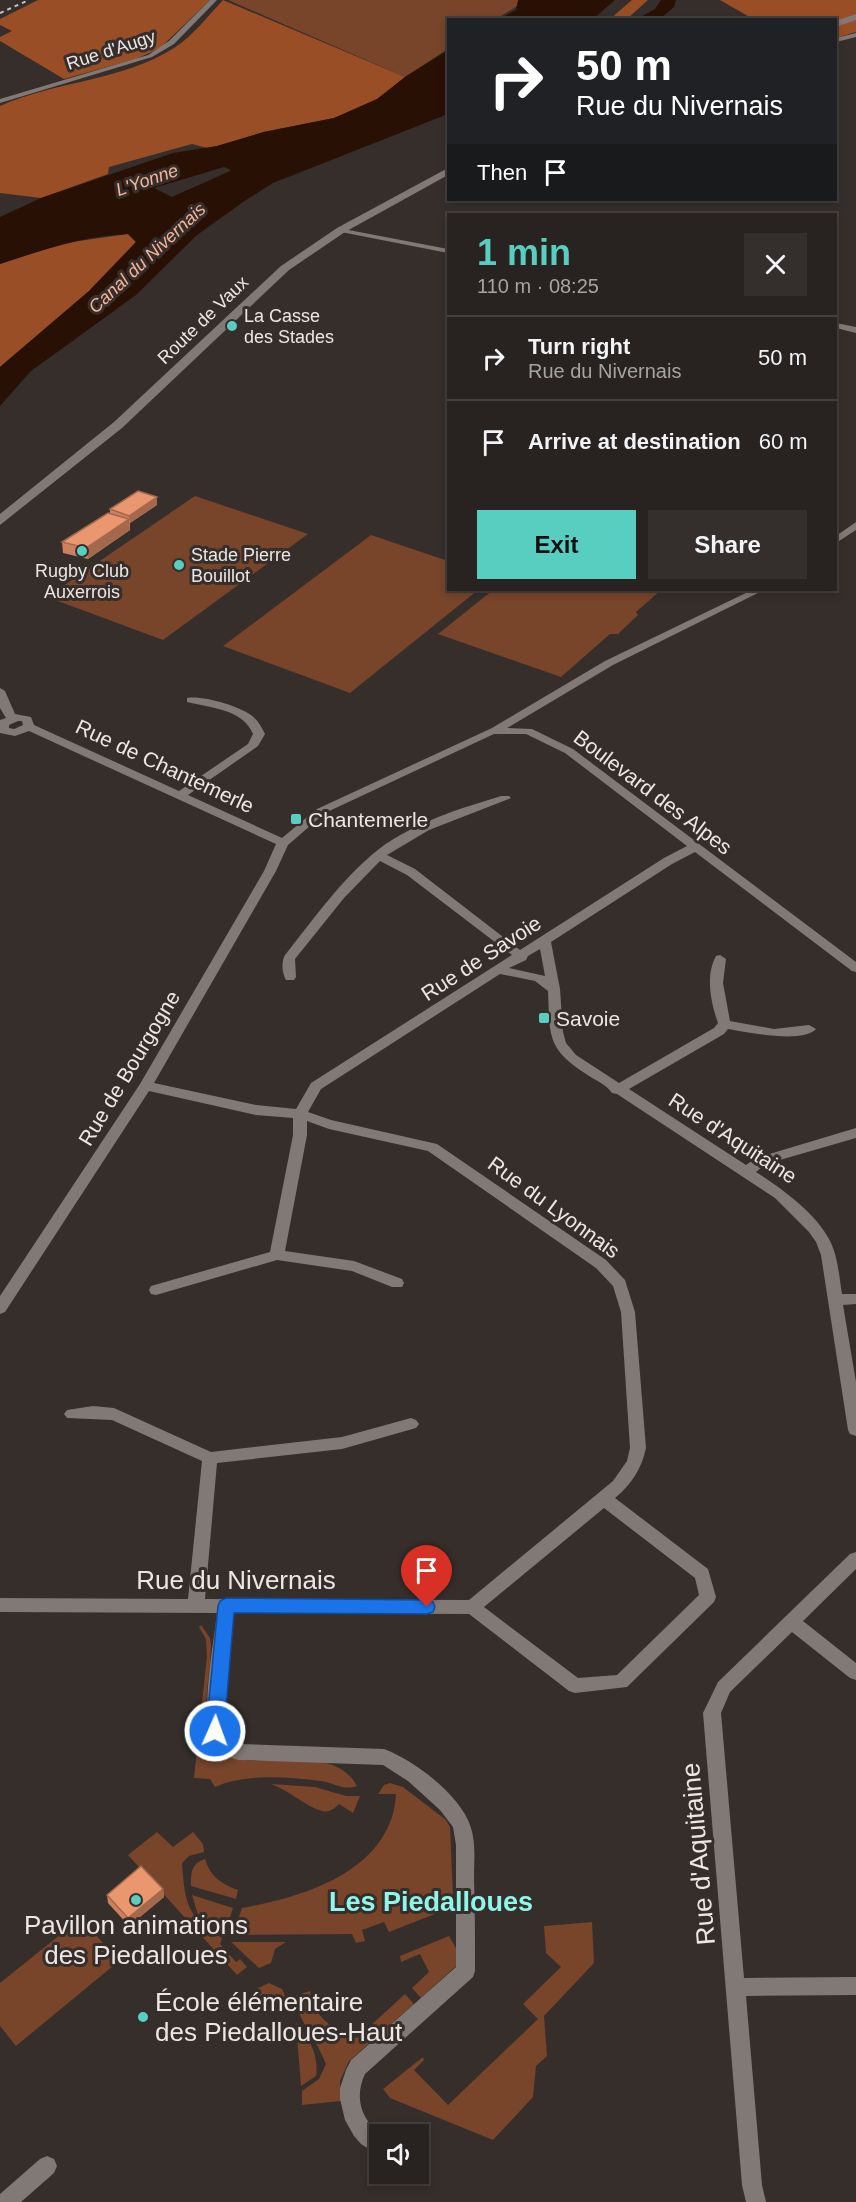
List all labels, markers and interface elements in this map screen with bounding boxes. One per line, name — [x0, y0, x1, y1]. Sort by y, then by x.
street label: Rue d'Augy — [64, 26, 158, 74]
icon: right — [477, 42, 555, 120]
text: 50 m — [576, 42, 672, 89]
text: Rue du Nivernais — [576, 91, 783, 121]
icon: arrive — [539, 156, 572, 189]
water label: L'Yonne — [113, 160, 181, 200]
text: Then — [477, 160, 527, 185]
water label: Canal du Nivernais — [85, 199, 209, 317]
text: 1 min — [477, 232, 571, 273]
button: close — [744, 233, 807, 296]
street label: Route de Vaux — [154, 272, 252, 368]
text: 110 m · 08:25 — [477, 275, 599, 297]
place label: La Casse des Stades — [244, 306, 334, 347]
marker: La Casse des Stades — [225, 319, 239, 333]
text: Turn right — [528, 334, 630, 359]
icon: right — [477, 342, 510, 375]
text: 50 m — [758, 345, 807, 370]
text: Rue du Nivernais — [528, 360, 681, 382]
icon: arrive — [477, 426, 510, 459]
text: Arrive at destination — [528, 429, 741, 454]
text: 60 m — [759, 429, 808, 454]
button: Exit — [477, 510, 636, 579]
button: Share — [648, 510, 807, 579]
marker: Rugby Club Auxerrois — [75, 544, 89, 558]
place label: Stade Pierre Bouillot — [191, 545, 291, 586]
marker: Stade Pierre Bouillot — [172, 558, 186, 572]
place label: Rugby Club Auxerrois — [35, 561, 129, 602]
street label: Rue de Chantemerle — [72, 715, 258, 817]
street label: Boulevard des Alpes — [570, 725, 736, 859]
place label: Chantemerle — [308, 808, 428, 831]
marker: Chantemerle — [289, 812, 303, 826]
street label: Rue de Savoie — [417, 911, 545, 1005]
street label: Rue de Bourgogne — [74, 987, 184, 1149]
place label: Savoie — [556, 1007, 620, 1030]
marker: Savoie — [537, 1011, 551, 1025]
street label: Rue d'Aquitaine — [665, 1088, 801, 1188]
street label: Rue du Lyonnais — [484, 1152, 624, 1262]
pin — [401, 1545, 452, 1607]
icon: arrive — [410, 1554, 443, 1587]
street label: Rue du Nivernais — [136, 1565, 336, 1595]
position arrow — [183, 1699, 247, 1763]
street label: Rue d'Aquitaine — [675, 1762, 721, 1946]
district label: Les Piedalloues — [329, 1887, 533, 1917]
marker: Pavillon animations des Piedalloues — [129, 1893, 143, 1907]
place label: Pavillon animations des Piedalloues — [24, 1910, 248, 1970]
place label: École élémentaire des Piedalloues-Haut — [155, 1987, 403, 2047]
marker: École élémentaire des Piedalloues-Haut — [136, 2010, 150, 2024]
map controls — [369, 2124, 429, 2184]
button: sound — [369, 2124, 429, 2184]

